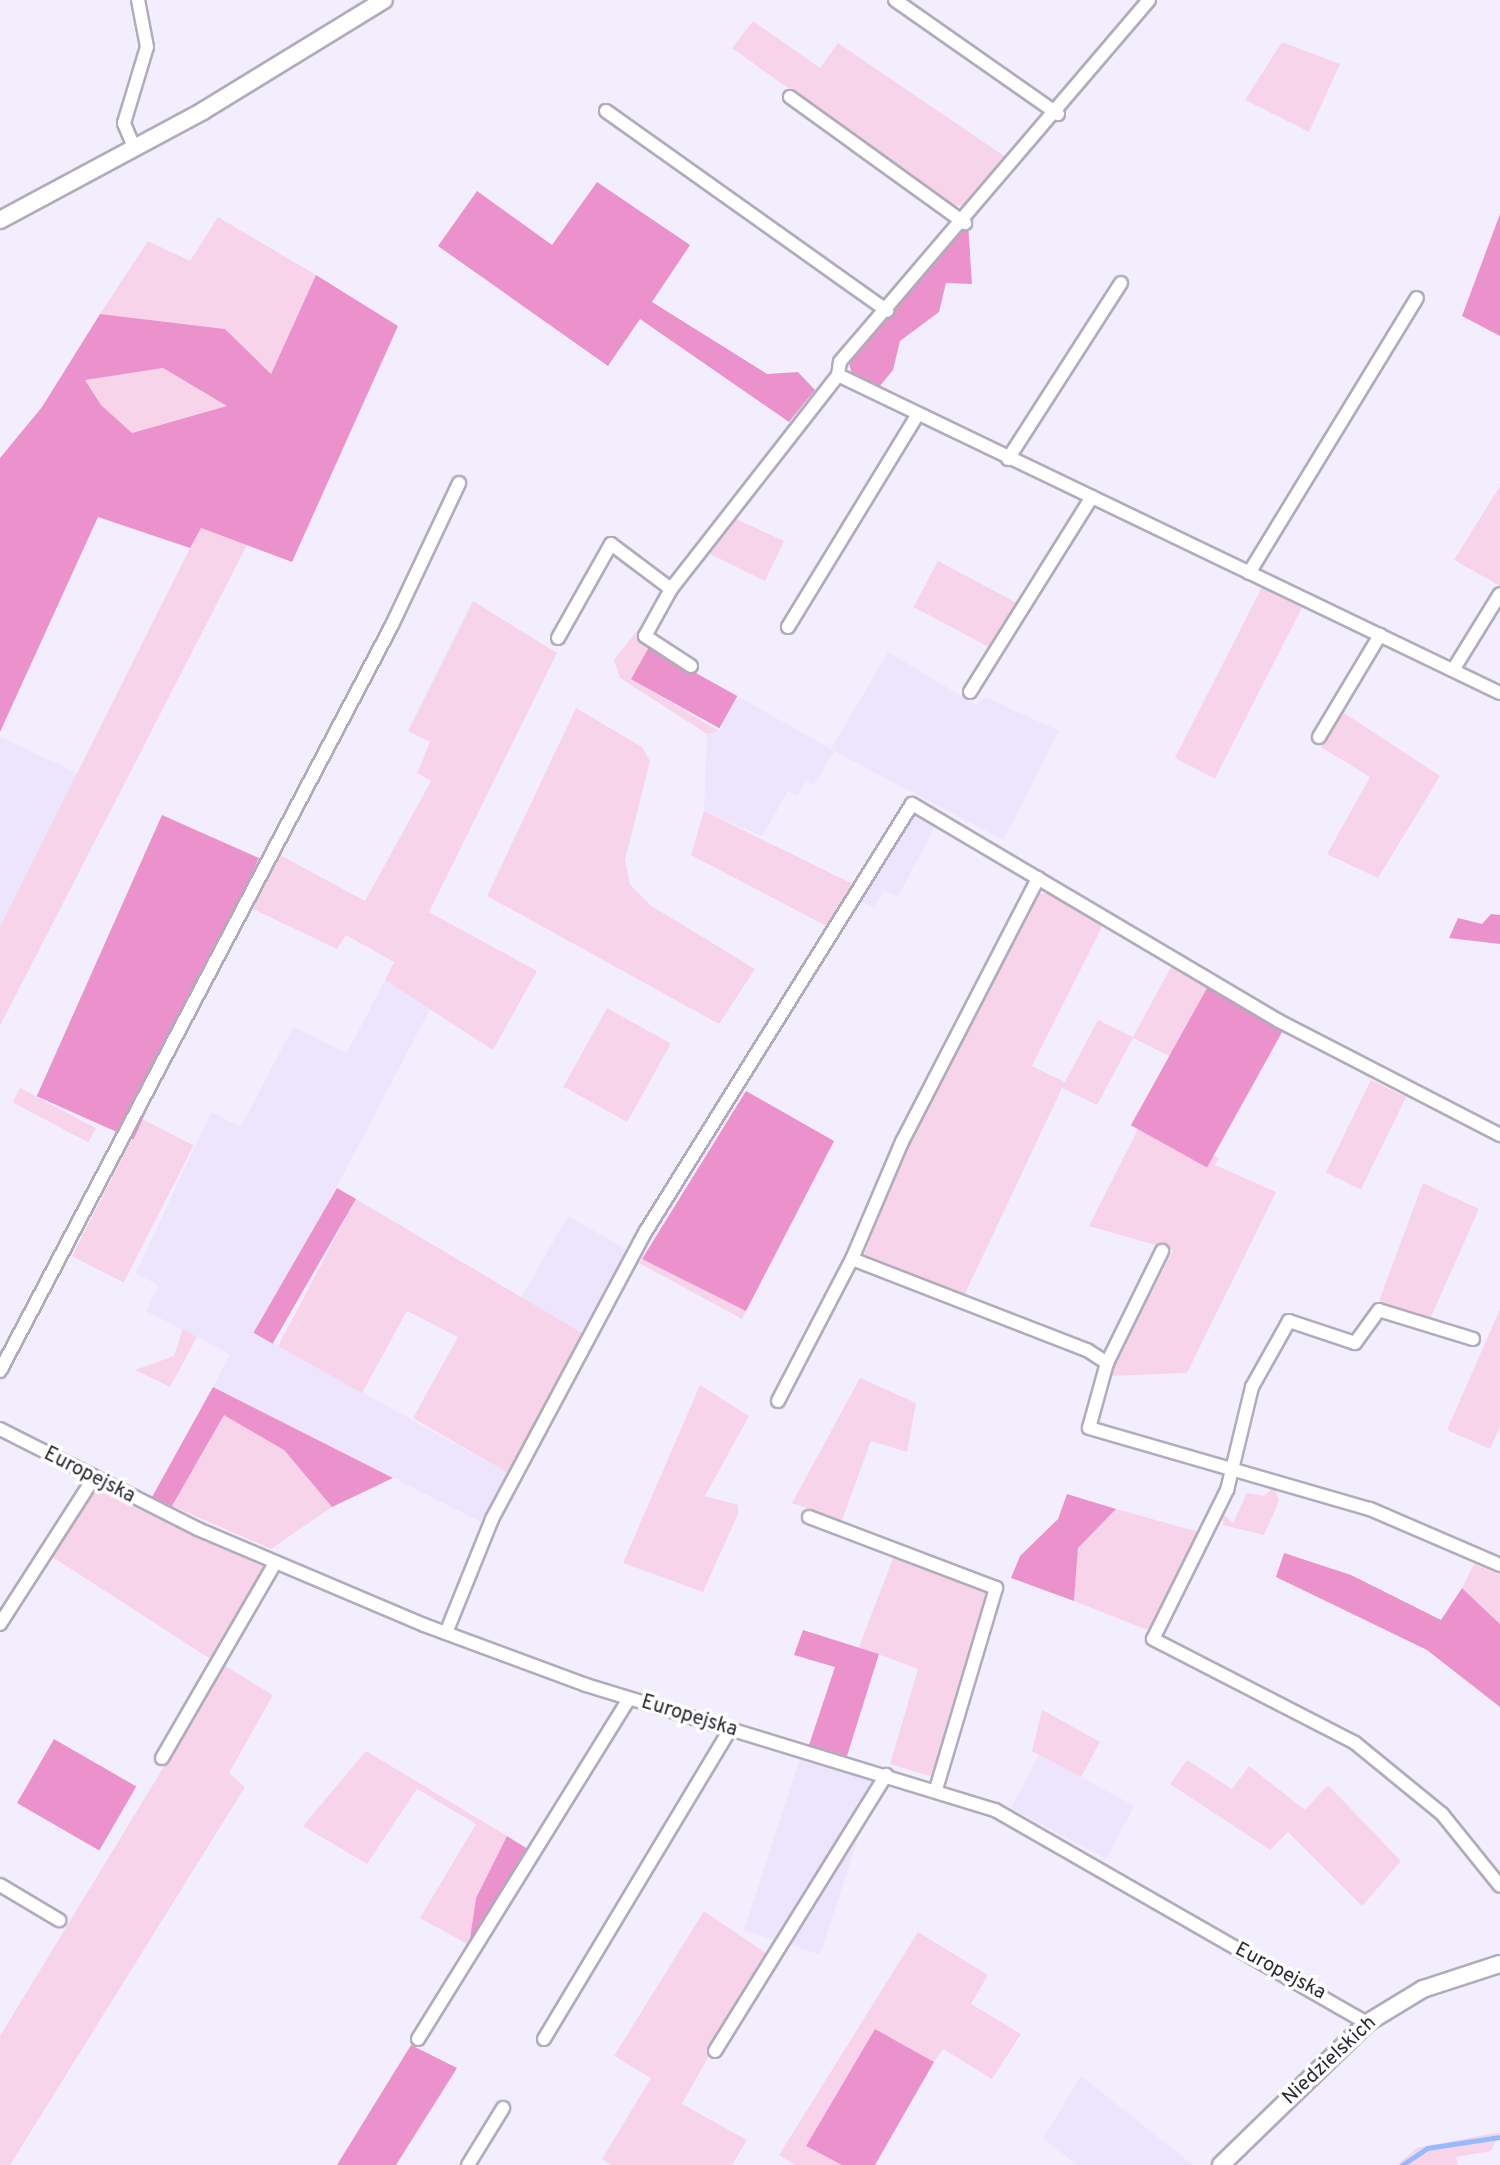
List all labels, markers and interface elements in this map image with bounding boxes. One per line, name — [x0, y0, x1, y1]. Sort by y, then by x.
street label: Europejska — [39, 1443, 139, 1509]
street label: Europejska — [638, 1691, 740, 1743]
street label: Europejska — [1231, 1938, 1329, 2006]
street label: Niedzielskich — [1278, 2012, 1382, 2110]

